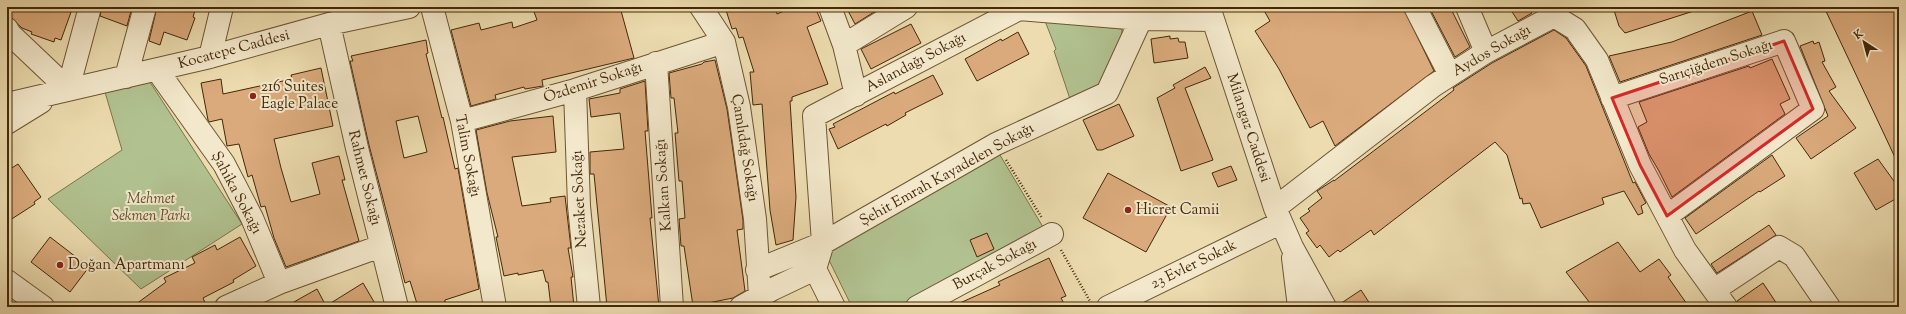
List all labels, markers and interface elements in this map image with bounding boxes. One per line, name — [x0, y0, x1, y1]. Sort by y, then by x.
street label: Aydos Sokağı — [1449, 20, 1535, 82]
north arrow — [1844, 22, 1884, 62]
street label: Kocatepe Caddesi — [176, 25, 292, 75]
text: K — [1850, 26, 1867, 44]
street label: Aslandağı Sokağı — [862, 28, 970, 98]
street label: Sarıçiğdem Sokağı — [1657, 35, 1775, 91]
street label: Özdemir Sokağı — [541, 56, 645, 109]
street label: Milangaz Caddesi — [1221, 71, 1275, 185]
place label: 216 Suites Eagle Palace — [261, 77, 338, 115]
marker: 216 Suites Eagle Palace — [248, 91, 258, 101]
street label: Çamlıdağ Sokağı — [725, 93, 763, 203]
street label: Talim Sokağı — [449, 113, 485, 199]
street label: Şehit Emrah Kayadelen Sokağı — [856, 118, 1038, 232]
street label: Rahmet Sokağı — [342, 128, 386, 228]
street label: Kalkan Sokağı — [650, 138, 678, 232]
street label: Şahika Sokağı — [205, 148, 267, 238]
street label: Nezaket Sokağı — [567, 150, 593, 248]
park label: Mehmet Sekmen Parkı — [112, 189, 191, 227]
place label: Hicret Camii — [1136, 200, 1219, 221]
marker: Hicret Camii — [1123, 205, 1133, 215]
street label: Burçak Sokağı — [949, 234, 1041, 296]
street label: 23 Evler Sokak — [1147, 235, 1241, 295]
place label: Doğan Apartmanı — [68, 255, 185, 276]
marker: Doğan Apartmanı — [55, 260, 65, 270]

